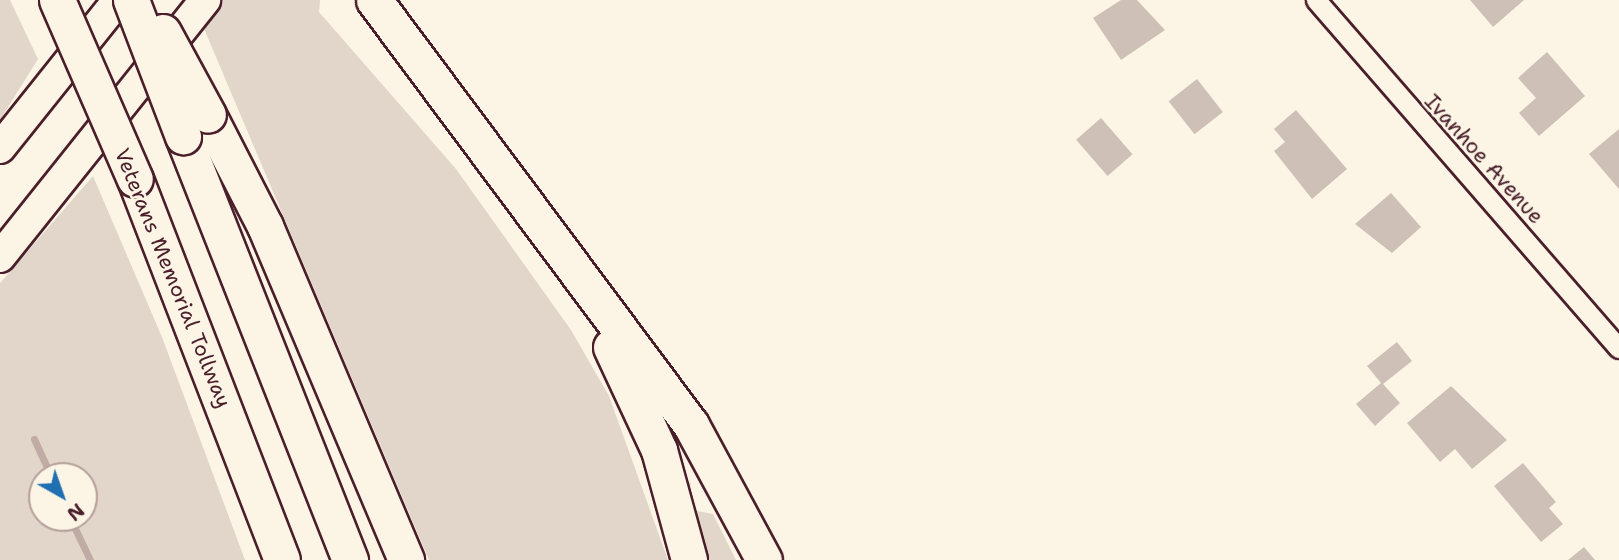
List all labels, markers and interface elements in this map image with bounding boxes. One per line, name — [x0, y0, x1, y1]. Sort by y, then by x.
street label: Ivanhoe Avenue — [1419, 89, 1549, 229]
street label: Veterans Memorial Tollway — [109, 145, 237, 411]
north arrow — [28, 462, 98, 532]
text: N — [62, 498, 89, 526]

